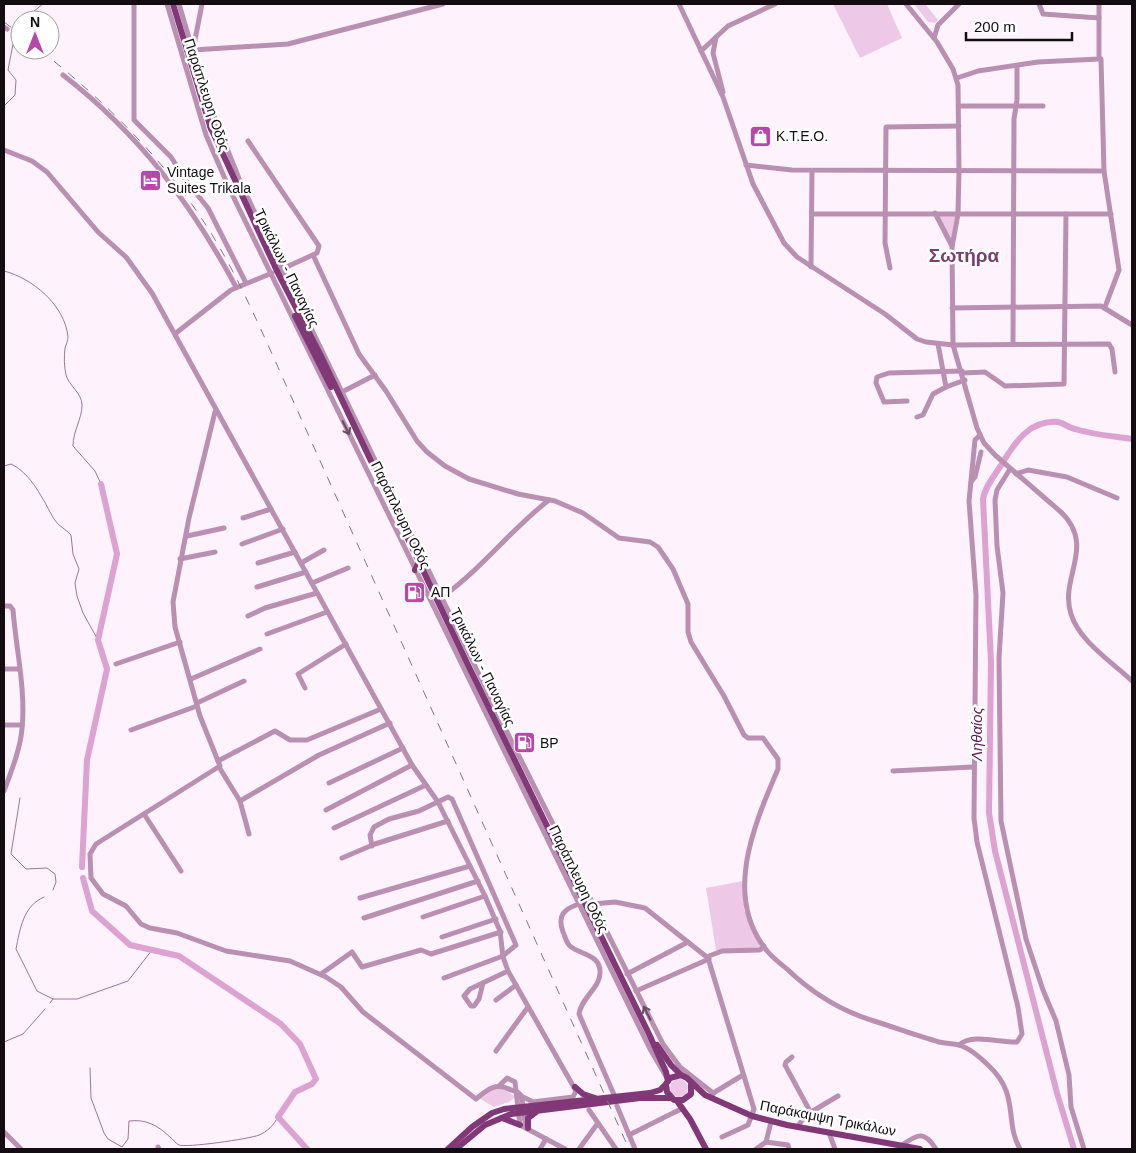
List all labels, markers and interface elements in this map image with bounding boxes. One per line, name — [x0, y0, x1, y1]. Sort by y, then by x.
north arrow — [10, 10, 60, 60]
scale bar — [966, 10, 1072, 42]
text: N — [30, 14, 40, 30]
text: 200 m — [974, 18, 1016, 35]
street label: Παράπλευρη Οδός — [181, 37, 233, 154]
shop icon: Κ.Τ.Ε.Ο. — [748, 124, 772, 148]
place label: Κ.Τ.Ε.Ο. — [776, 128, 828, 144]
place label: Vintage Suites Trikala — [167, 164, 251, 196]
hotel icon: Vintage Suites Trikala — [139, 168, 163, 192]
street label: Τρικάλων - Παναγίας — [251, 206, 323, 330]
district label: Σωτήρα — [929, 245, 1000, 266]
one-way arrow — [341, 420, 351, 435]
street label: Παράπλευρη Οδός — [368, 459, 434, 572]
fuel station icon: ΑΠ — [403, 580, 427, 604]
place label: ΑΠ — [431, 584, 450, 600]
street label: Τρικάλων - Παναγίας — [447, 605, 519, 729]
water label: Ληθαίος — [968, 706, 985, 762]
fuel station icon: BP — [512, 731, 536, 755]
place label: BP — [540, 735, 559, 751]
street label: Παράπλευρη Οδός — [546, 823, 612, 936]
one-way arrow — [642, 1005, 652, 1020]
street label: Παράκαμψη Τρικάλων — [759, 1097, 897, 1139]

